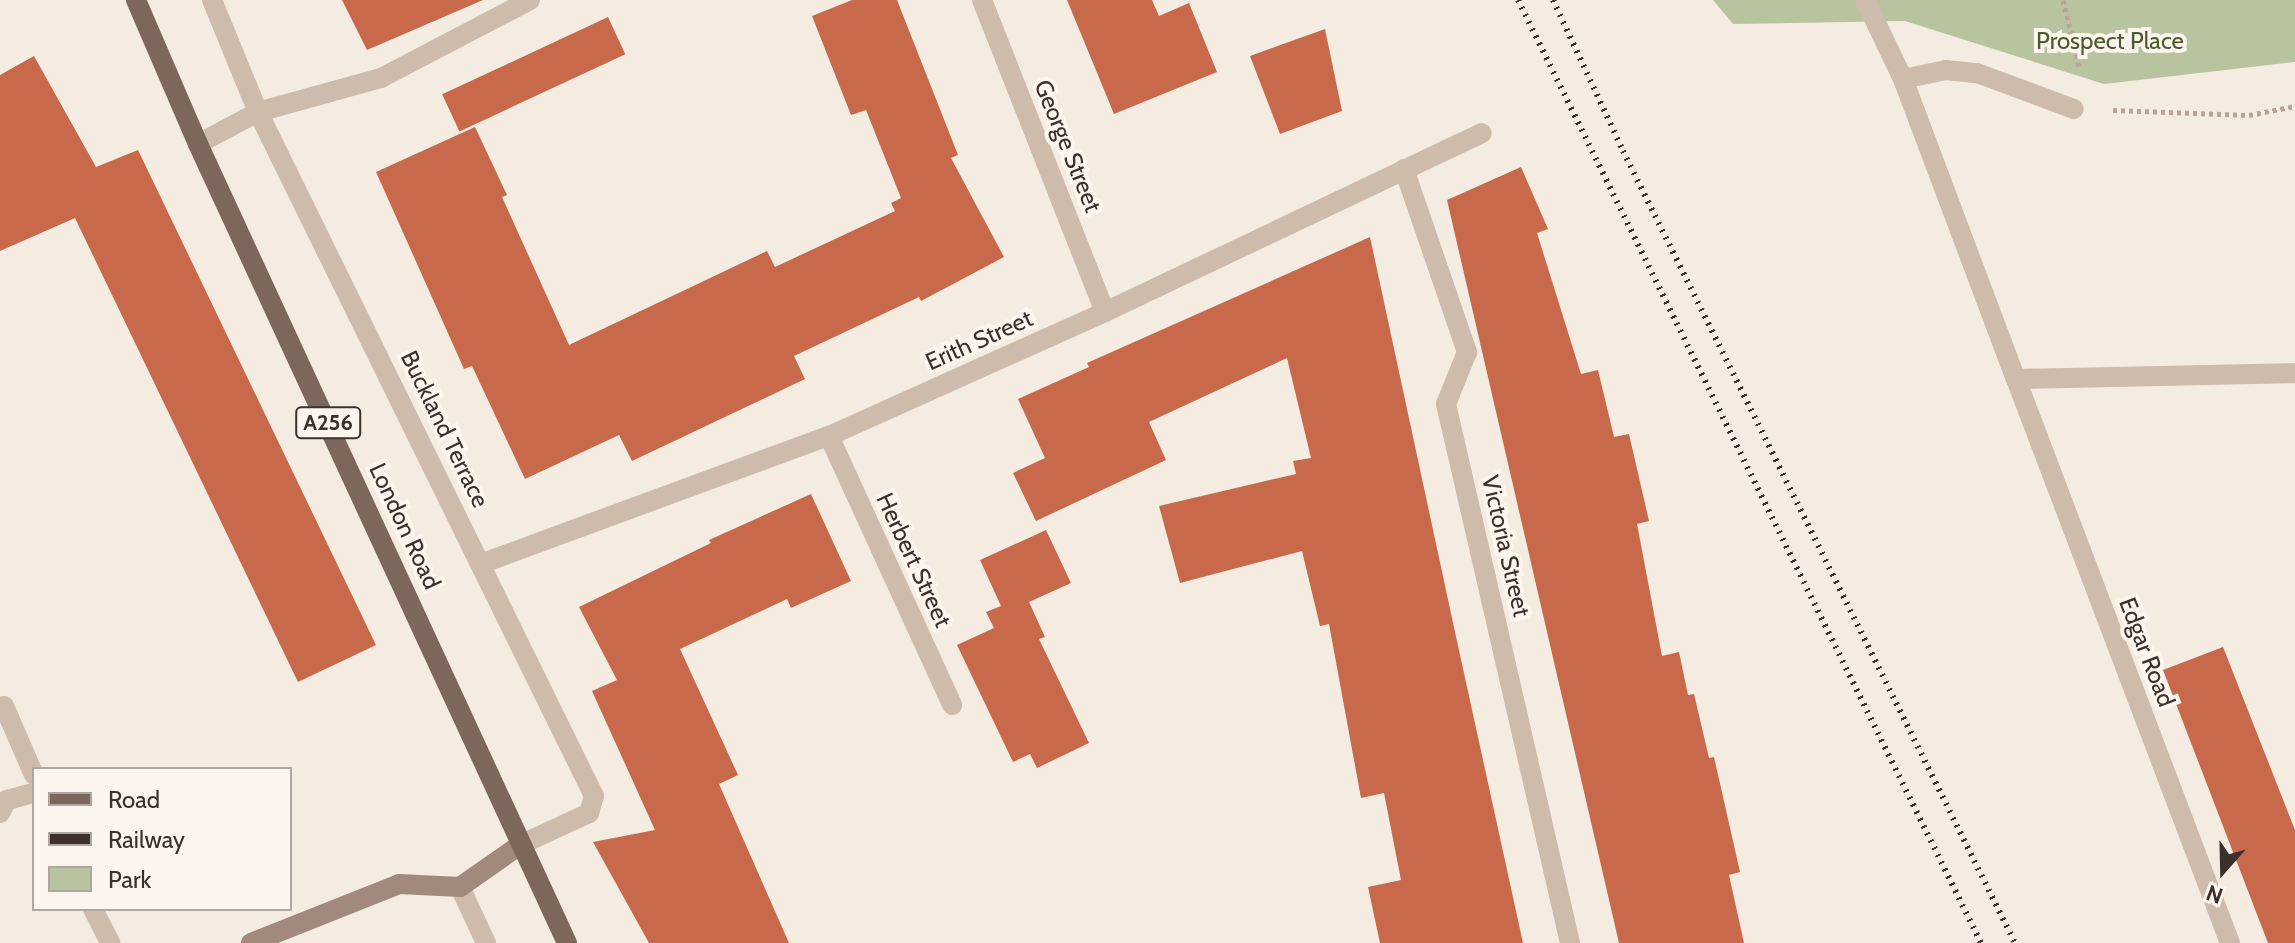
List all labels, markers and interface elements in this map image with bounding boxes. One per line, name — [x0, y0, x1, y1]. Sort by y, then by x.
park label: Prospect Place — [2036, 27, 2184, 55]
street label: George Street — [1028, 76, 1108, 216]
street label: Erith Street — [921, 304, 1037, 376]
street label: Buckland Terrace — [395, 346, 495, 512]
road number: A256 — [294, 405, 362, 441]
street label: London Road — [363, 458, 447, 594]
street label: Victoria Street — [1476, 473, 1536, 619]
street label: Herbert Street — [870, 488, 958, 632]
street label: Edgar Road — [2113, 593, 2181, 711]
legend — [32, 767, 292, 911]
text: Road — [108, 785, 160, 814]
text: Railway — [108, 825, 185, 854]
north arrow — [2183, 831, 2263, 911]
text: Park — [108, 865, 151, 894]
text: N — [2203, 879, 2227, 909]

